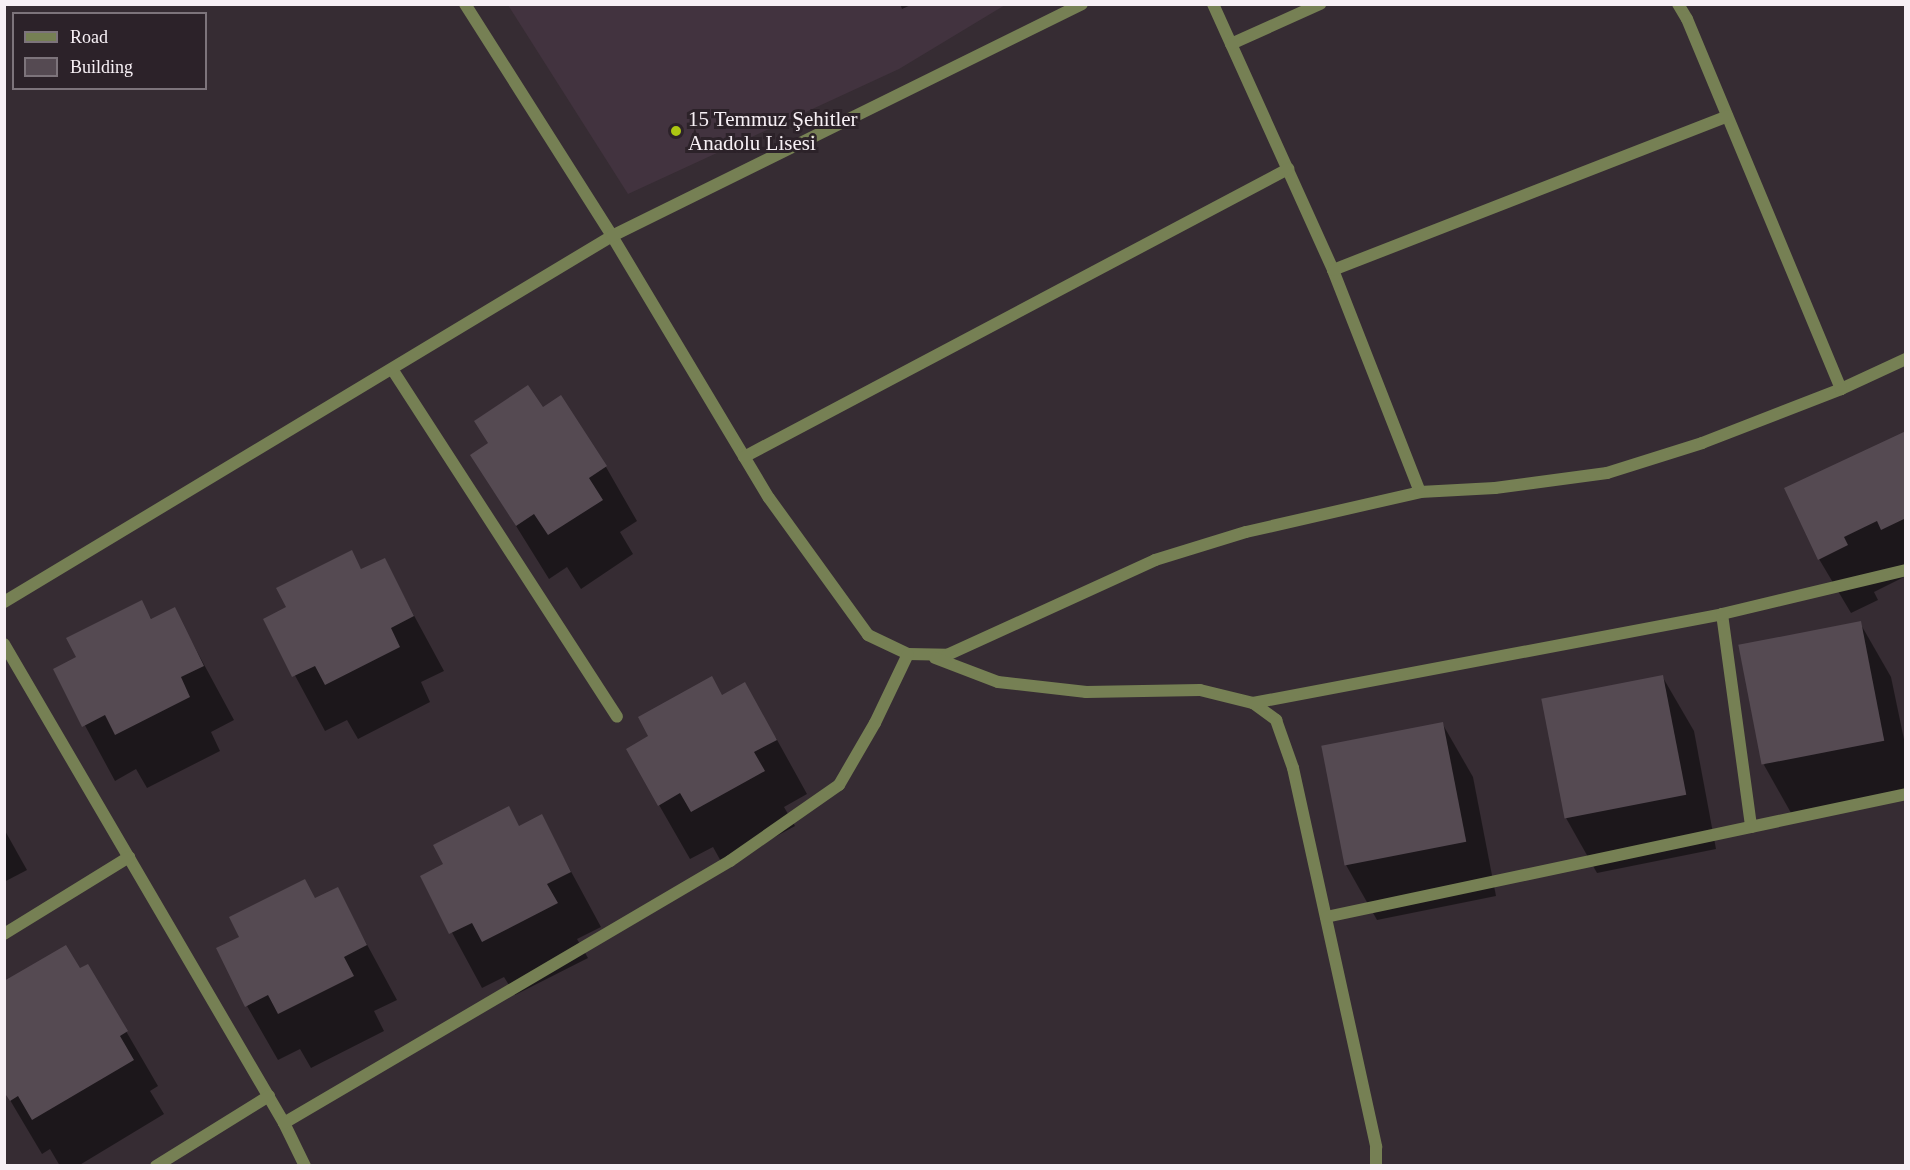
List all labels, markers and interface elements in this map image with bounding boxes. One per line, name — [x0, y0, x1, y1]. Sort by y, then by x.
legend — [12, 12, 207, 90]
text: Road — [70, 27, 108, 47]
text: Building — [70, 57, 133, 77]
place label: 15 Temmuz Şehitler Anadolu Lisesi — [688, 106, 858, 156]
marker: 15 Temmuz Şehitler Anadolu Lisesi — [669, 124, 683, 138]

